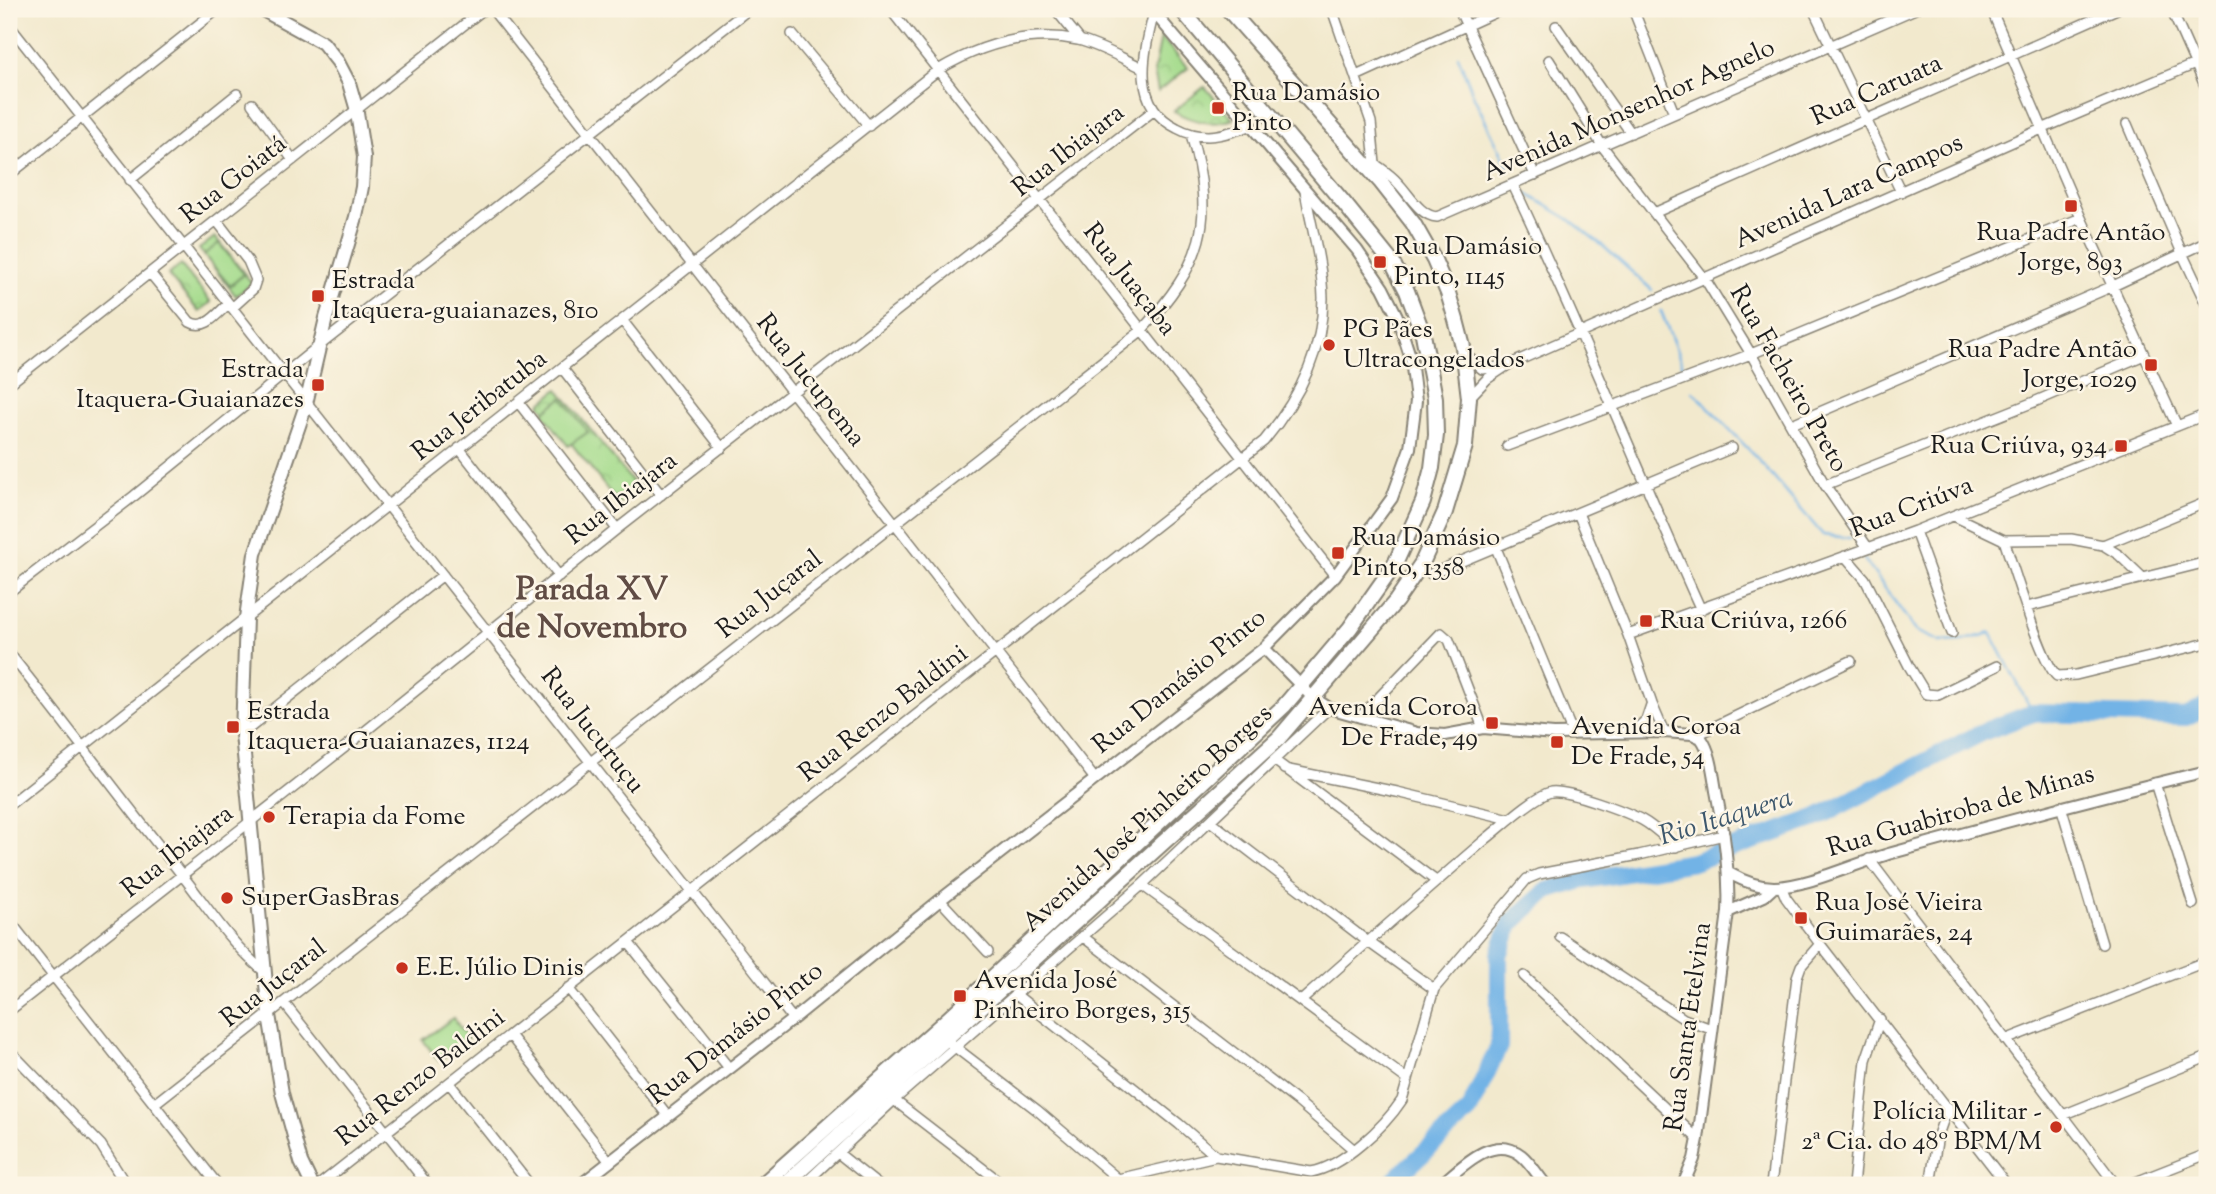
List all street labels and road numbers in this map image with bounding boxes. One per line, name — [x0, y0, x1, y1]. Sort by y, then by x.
street label: Avenida Monsenhor Agnelo — [1477, 30, 1781, 192]
street label: Rua Caruata — [1806, 46, 1948, 136]
street label: Rua Ibiajara — [1005, 95, 1133, 207]
street label: Avenida Lara Campos — [1729, 125, 1969, 259]
street label: Rua Goiatá — [173, 127, 295, 233]
street label: Rua Juaçaba — [1073, 216, 1185, 344]
street label: Rua Facheiro Preto — [1719, 279, 1857, 479]
street label: Rua Jucupema — [746, 307, 874, 455]
street label: Rua Jeribatuba — [404, 341, 556, 471]
street label: Rua Ibiajara — [558, 443, 686, 555]
street label: Rua Criúva — [1845, 468, 1979, 548]
street label: Rua Juçaral — [709, 542, 831, 648]
street label: Rua Damásio Pinto — [1085, 600, 1275, 764]
street label: Rua Renzo Baldini — [792, 636, 976, 792]
street label: Rua Jucuruçu — [531, 660, 653, 802]
street label: Avenida José Pinheiro Borges — [1015, 696, 1281, 942]
street label: Rua Guabiroba de Minas — [1823, 756, 2099, 868]
street label: Rua Ibiajara — [114, 796, 242, 908]
street label: Rua Santa Etelvina — [1656, 920, 1722, 1134]
street label: Rua Juçaral — [213, 931, 335, 1037]
street label: Rua Damásio Pinto — [640, 954, 832, 1114]
street label: Rua Renzo Baldini — [329, 1000, 513, 1156]

